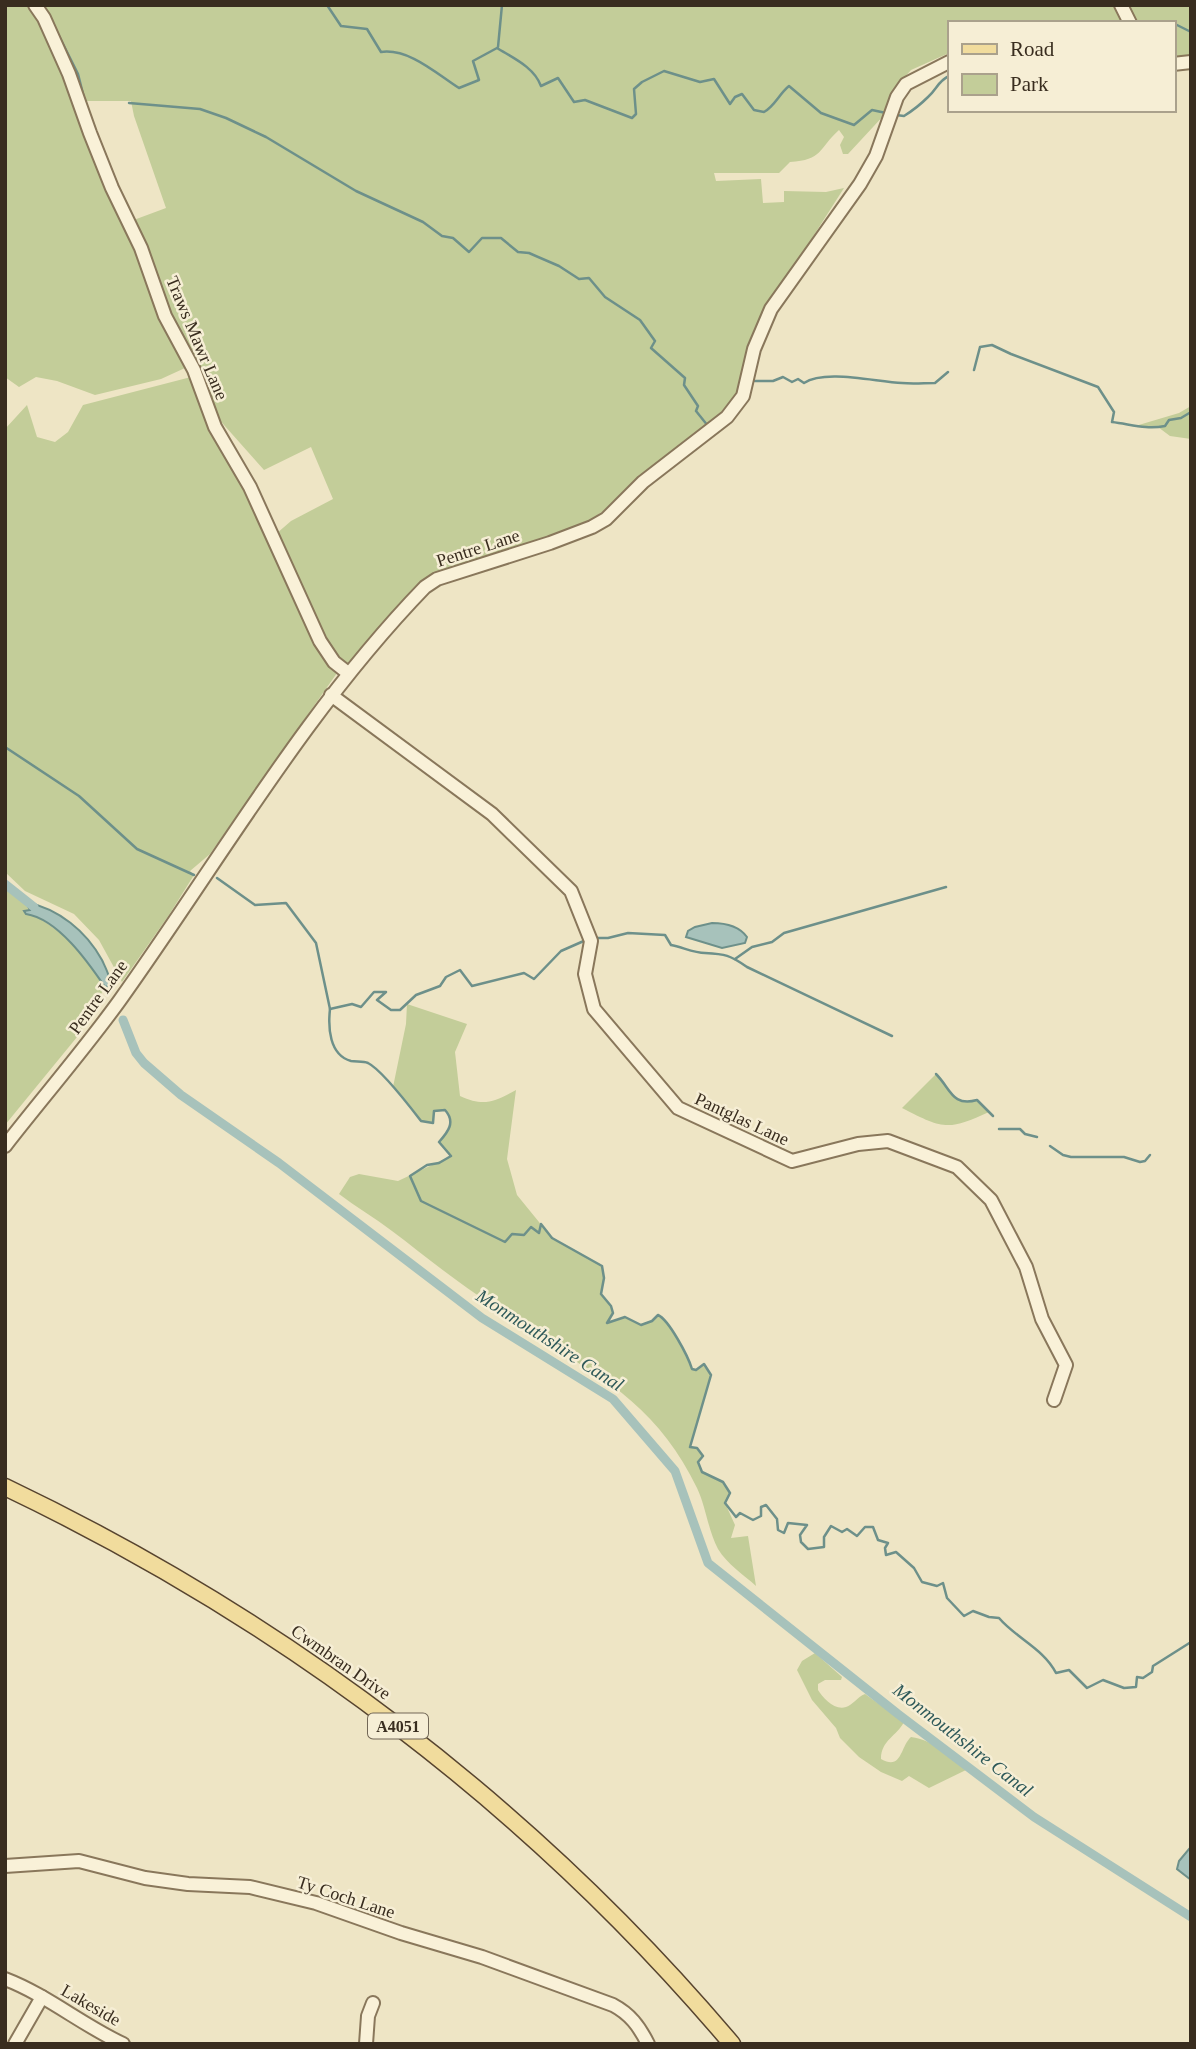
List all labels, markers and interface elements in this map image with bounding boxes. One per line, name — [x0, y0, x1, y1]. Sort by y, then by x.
legend — [948, 21, 1175, 112]
text: Road — [1010, 37, 1055, 61]
text: Park — [1010, 72, 1049, 96]
street label: Traws Mawr Lane — [162, 273, 232, 403]
street label: Pentre Lane — [434, 525, 522, 571]
street label: Pentre Lane — [64, 956, 132, 1038]
street label: Pantglas Lane — [692, 1088, 792, 1150]
water label: Monmouthshire Canal — [472, 1284, 627, 1395]
street label: Cwmbran Drive — [288, 1620, 394, 1704]
water label: Monmouthshire Canal — [888, 1679, 1037, 1801]
road number: A4051 — [368, 1714, 428, 1738]
street label: Ty Coch Lane — [295, 1872, 397, 1922]
street label: Lakeside — [58, 1980, 124, 2030]

